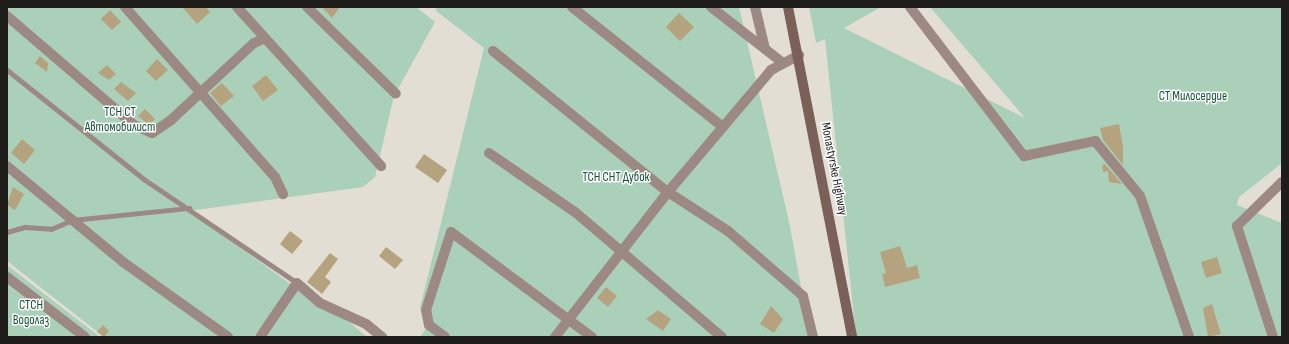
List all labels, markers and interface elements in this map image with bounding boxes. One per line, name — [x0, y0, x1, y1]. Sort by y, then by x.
park label: СТ Милосердие — [1159, 88, 1227, 104]
park label: ТСН СТ Автомобилист — [85, 105, 155, 136]
street label: Monastyrske Highway — [817, 121, 851, 217]
park label: ТСН СНТ Дубок — [582, 169, 650, 185]
park label: СТСН Водолаз — [13, 298, 49, 329]

